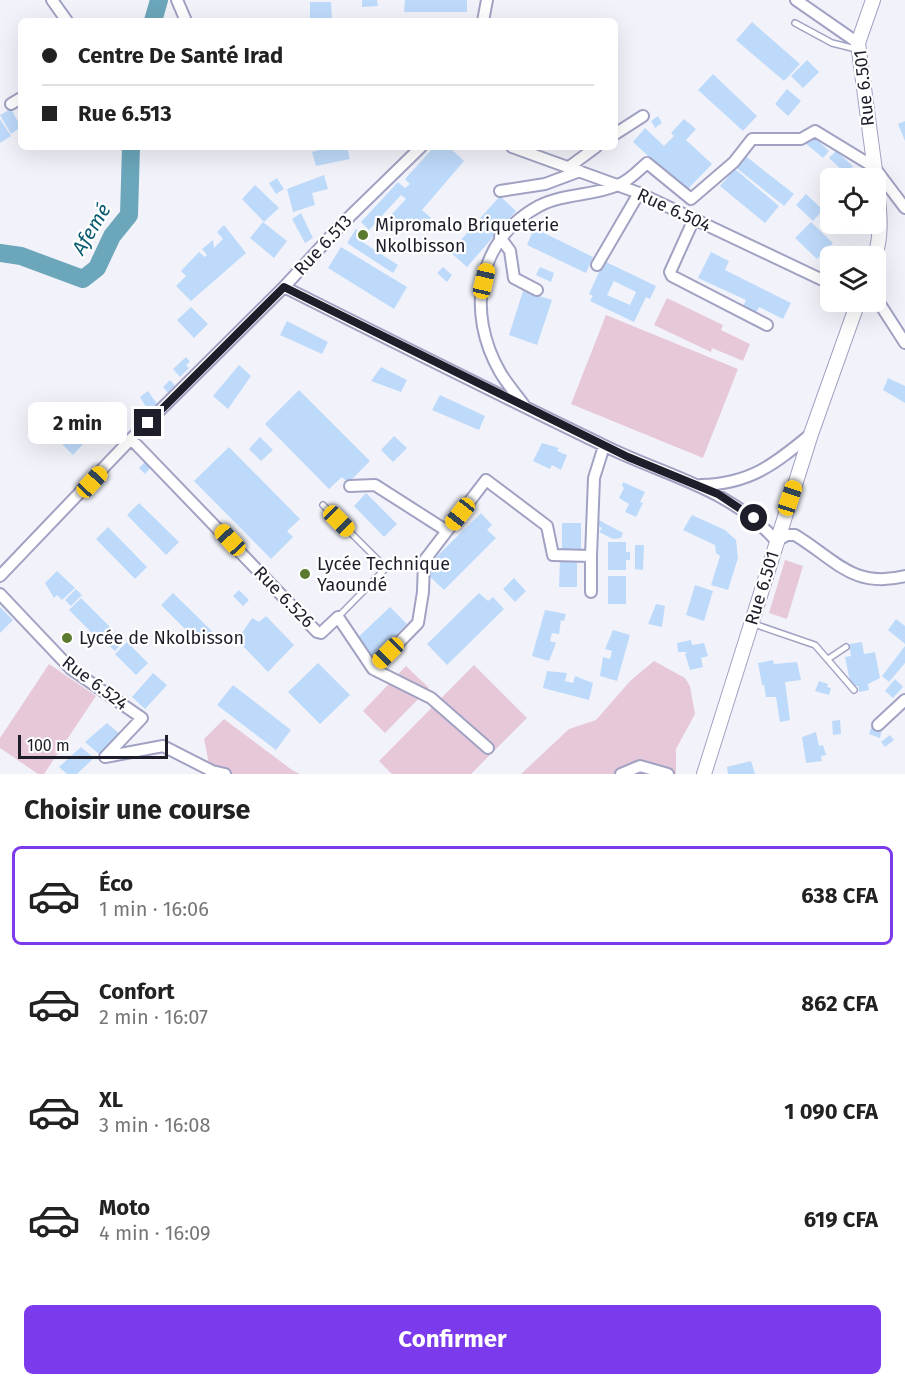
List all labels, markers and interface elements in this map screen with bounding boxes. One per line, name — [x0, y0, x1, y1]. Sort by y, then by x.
text: Centre De Santé Irad — [78, 42, 283, 69]
street label: Rue 6.501 — [849, 49, 879, 127]
text: Rue 6.513 — [78, 100, 172, 127]
map controls — [820, 168, 886, 312]
button: locate — [820, 168, 886, 234]
street label: Rue 6.504 — [634, 183, 715, 237]
water label: Afemé — [66, 199, 116, 260]
street label: Rue 6.513 — [289, 210, 357, 280]
place label: Mipromalo Briqueterie Nkolbisson — [375, 214, 559, 257]
marker: Mipromalo Briqueterie Nkolbisson — [356, 228, 370, 242]
button: layers — [820, 246, 886, 312]
car — [471, 261, 497, 301]
callout: 2 min — [28, 402, 127, 444]
route end — [134, 409, 161, 436]
text: 2 min — [53, 411, 102, 435]
car — [73, 463, 111, 501]
car — [776, 478, 804, 518]
car — [442, 494, 478, 534]
car — [320, 502, 358, 540]
route start — [740, 504, 767, 531]
car — [211, 521, 249, 559]
street label: Rue 6.501 — [740, 548, 784, 628]
place label: Lycée Technique Yaoundé — [317, 553, 450, 596]
street label: Rue 6.526 — [249, 562, 319, 632]
marker: Lycée Technique Yaoundé — [298, 567, 312, 581]
place label: Lycée de Nkolbisson — [79, 627, 244, 649]
marker: Lycée de Nkolbisson — [60, 631, 74, 645]
car — [369, 634, 407, 672]
street label: Rue 6.524 — [58, 651, 133, 715]
scale bar — [18, 732, 168, 760]
text: 100 m — [27, 736, 70, 755]
text: Choisir une course — [24, 794, 250, 826]
icon: car — [27, 869, 81, 923]
text: Éco — [99, 870, 133, 897]
text: 638 CFA — [801, 882, 878, 909]
text: 1 min · 16:06 — [99, 897, 209, 921]
icon: car — [27, 977, 81, 1031]
text: Confort — [99, 978, 175, 1005]
text: 862 CFA — [801, 990, 878, 1017]
text: 2 min · 16:07 — [99, 1005, 208, 1029]
icon: car — [27, 1085, 81, 1139]
text: XL — [99, 1086, 123, 1113]
text: 1 090 CFA — [784, 1098, 878, 1125]
text: 3 min · 16:08 — [99, 1113, 210, 1137]
icon: car — [27, 1193, 81, 1247]
text: Moto — [99, 1194, 150, 1221]
text: 619 CFA — [804, 1206, 878, 1233]
text: 4 min · 16:09 — [99, 1221, 210, 1245]
button: Confirmer — [24, 1305, 881, 1374]

